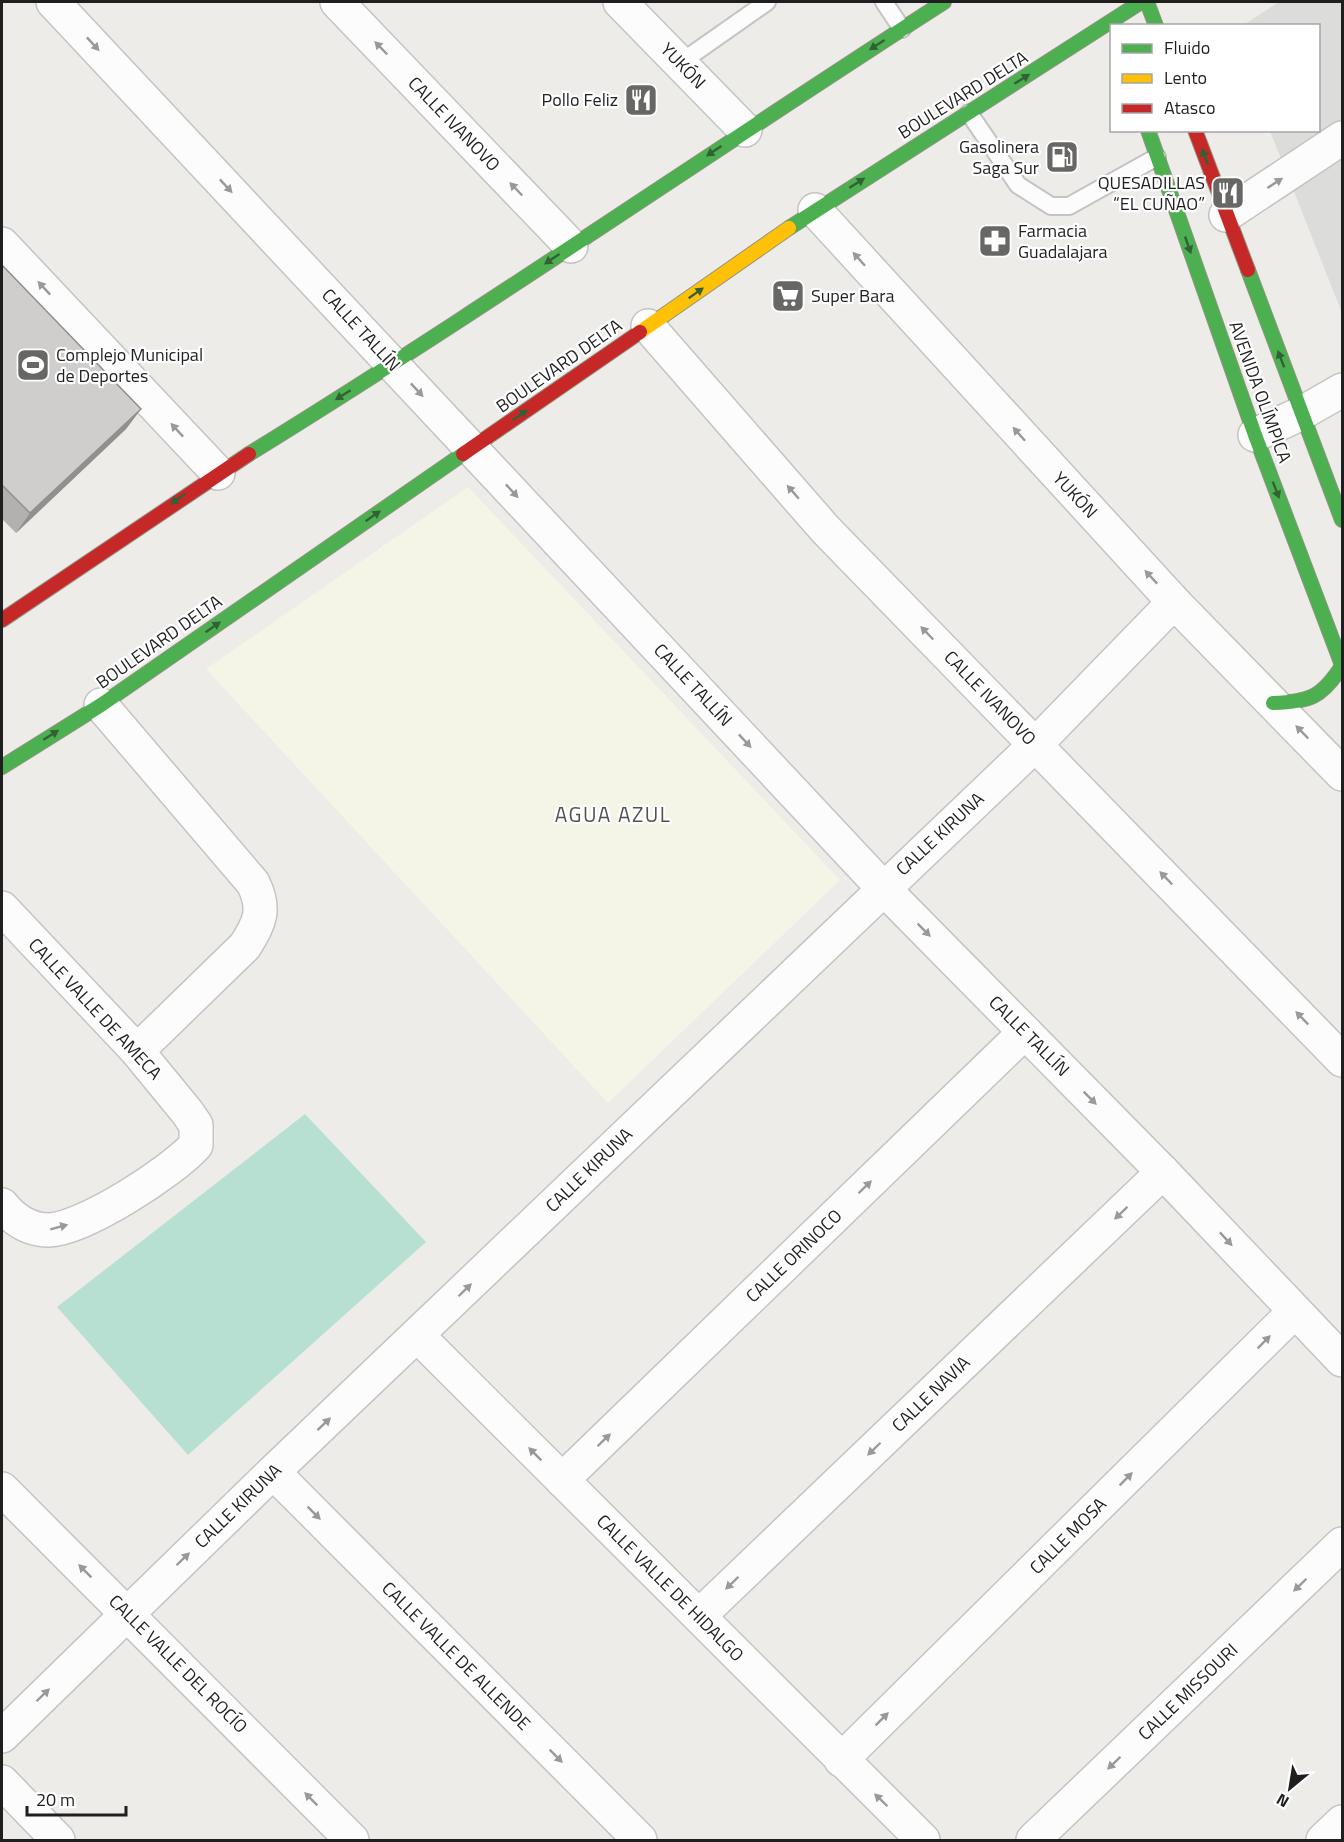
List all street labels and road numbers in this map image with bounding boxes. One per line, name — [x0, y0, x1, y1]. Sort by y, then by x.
street label: YUKÓN — [654, 36, 712, 95]
street label: BOULEVARD DELTA — [893, 44, 1033, 145]
street label: CALLE IVANOVO — [402, 70, 507, 177]
street label: CALLE TALLÍN — [316, 282, 407, 377]
street label: BOULEVARD DELTA — [490, 312, 627, 419]
street label: AVENIDA OLÍMPICA — [1222, 317, 1299, 467]
street label: YUKÓN — [1047, 465, 1104, 524]
street label: BOULEVARD DELTA — [90, 588, 227, 695]
street label: CALLE TALLÍN — [648, 637, 739, 732]
street label: CALLE IVANOVO — [938, 644, 1043, 751]
street label: CALLE KIRUNA — [890, 785, 990, 882]
street label: CALLE VALLE DE AMECA — [22, 932, 169, 1086]
street label: CALLE TALLÍN — [983, 989, 1076, 1082]
street label: CALLE KIRUNA — [539, 1121, 638, 1218]
street label: CALLE ORINOCO — [739, 1203, 848, 1309]
street label: CALLE NAVIA — [885, 1349, 976, 1438]
street label: CALLE KIRUNA — [188, 1457, 287, 1554]
street label: CALLE MOSA — [1023, 1491, 1112, 1580]
street label: CALLE VALLE DE HIDALGO — [590, 1508, 750, 1668]
street label: CALLE VALLE DE ALLENDE — [376, 1575, 537, 1736]
street label: CALLE VALLE DEL ROCÍO — [103, 1588, 254, 1739]
street label: CALLE MISSOURI — [1132, 1637, 1244, 1746]

